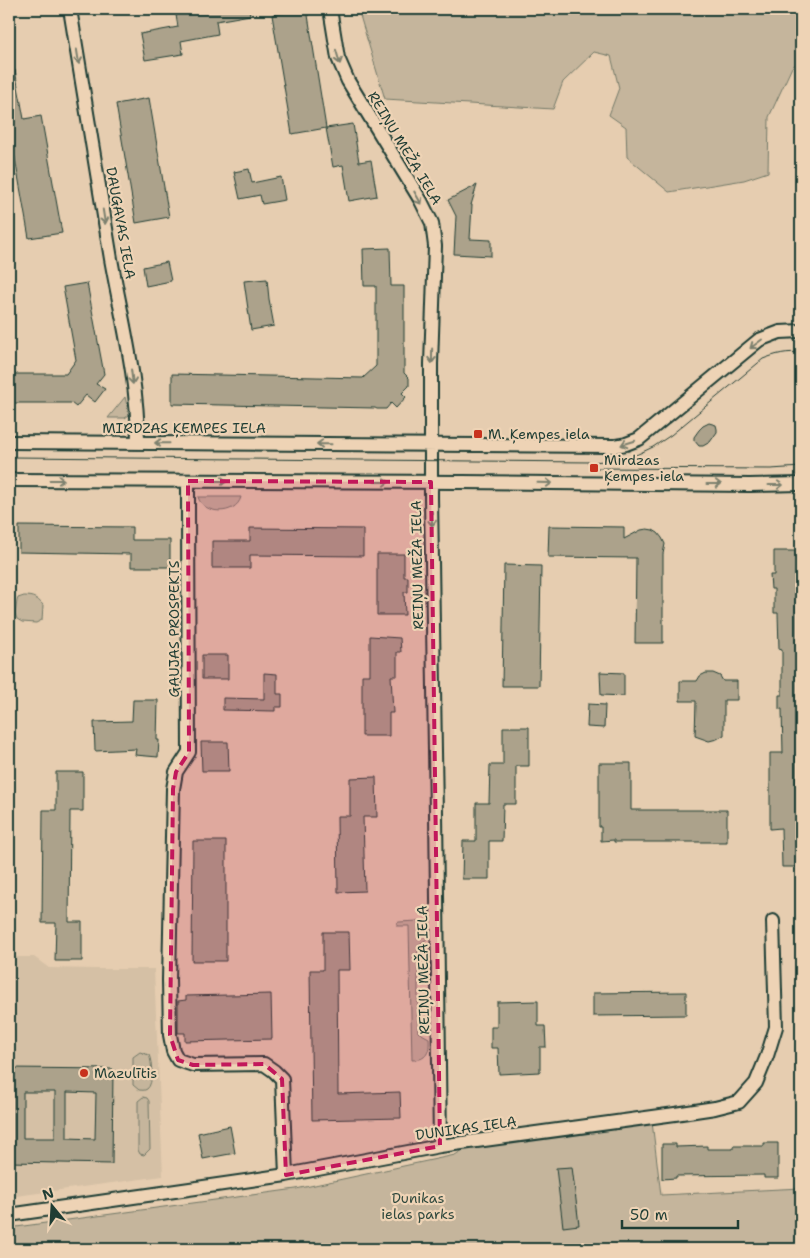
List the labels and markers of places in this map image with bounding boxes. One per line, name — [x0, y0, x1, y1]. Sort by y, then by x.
place label: M. Ķempes iela — [488, 425, 590, 444]
marker: M. Ķempes iela — [472, 428, 484, 440]
place label: Mirdzas Ķempes iela — [604, 451, 684, 486]
marker: Mirdzas Ķempes iela — [588, 462, 600, 474]
place label: Mazulītis — [94, 1064, 157, 1082]
marker: Mazulītis — [78, 1067, 90, 1079]

